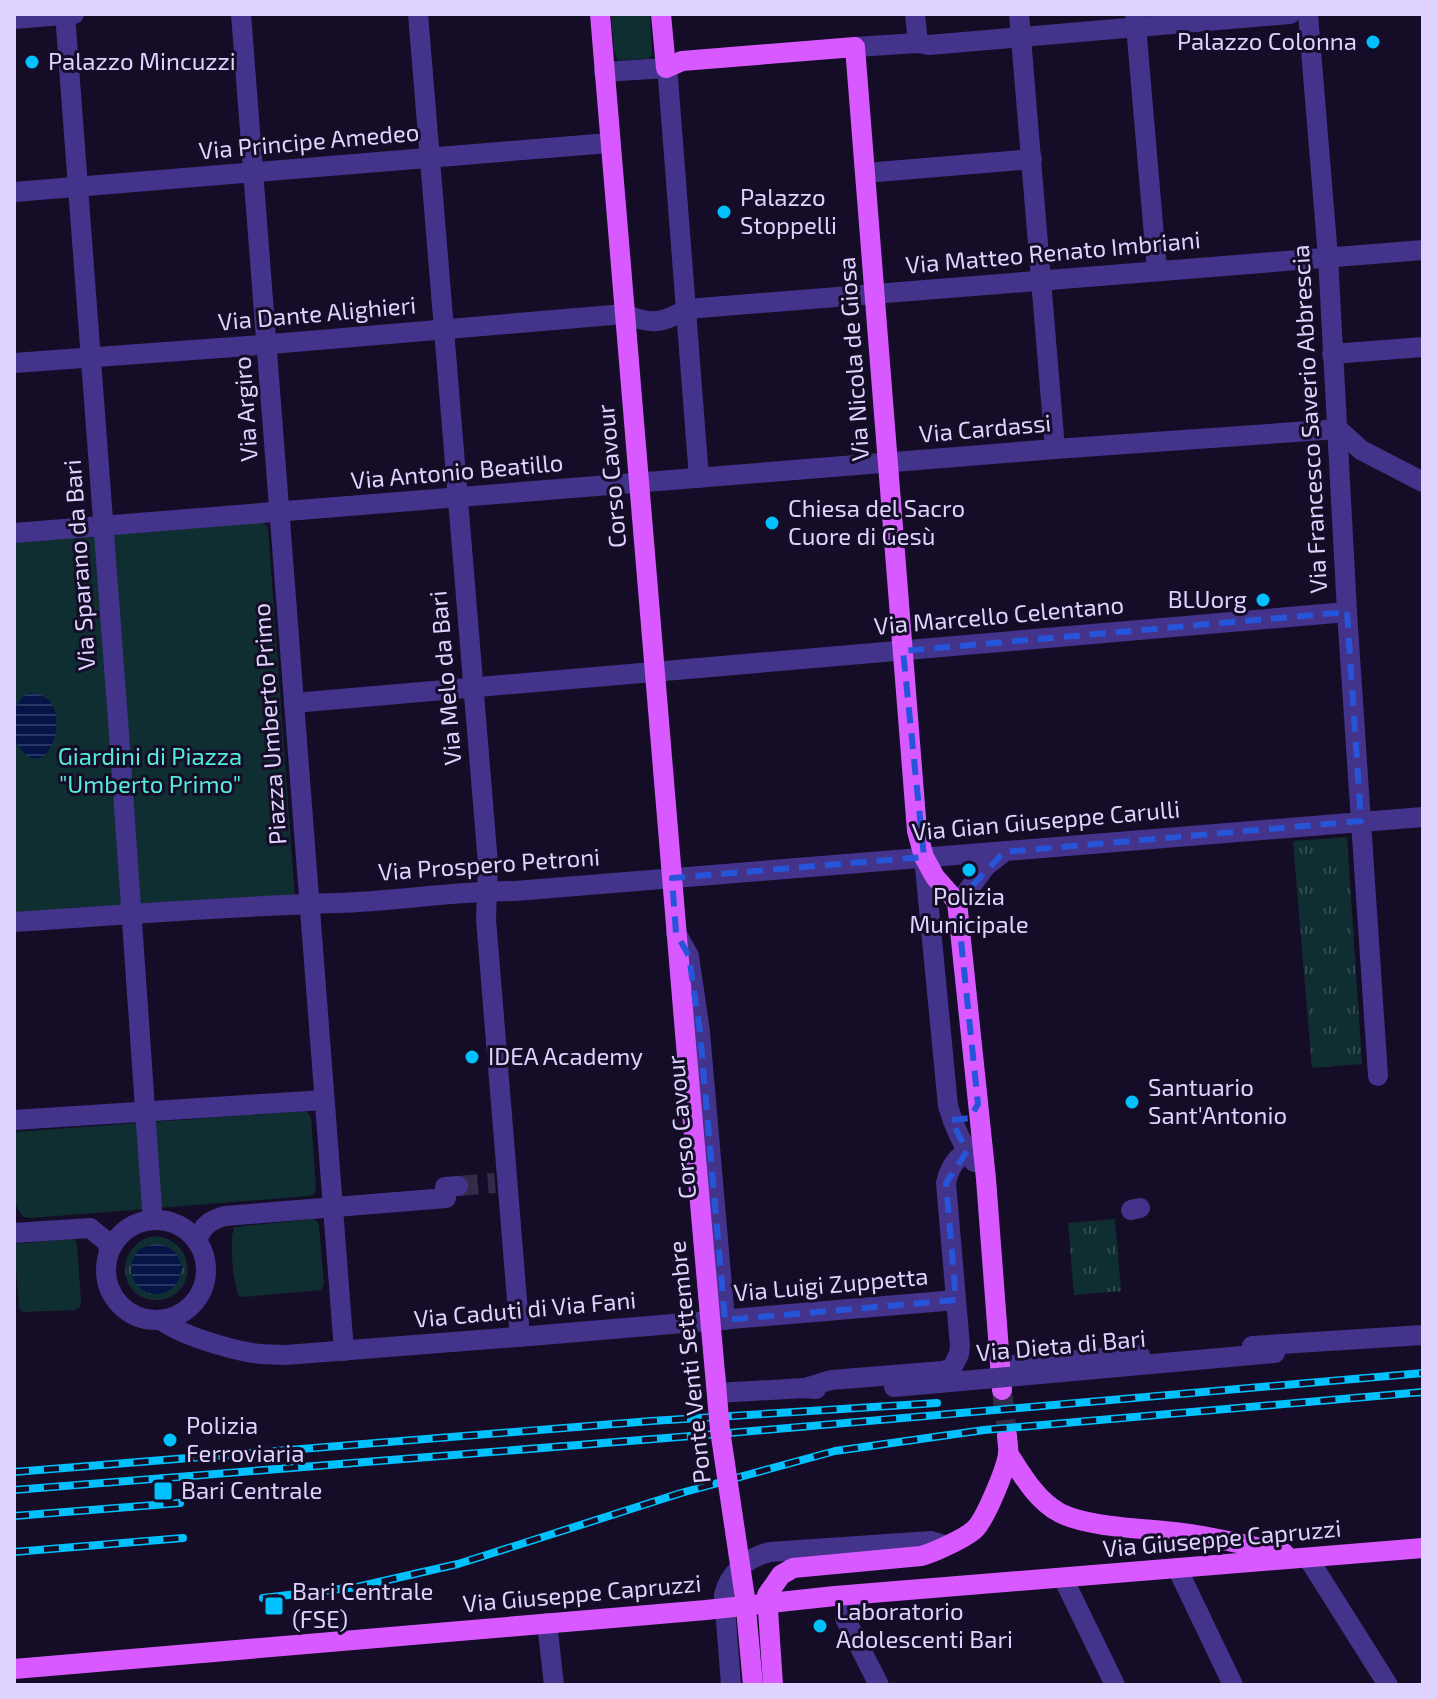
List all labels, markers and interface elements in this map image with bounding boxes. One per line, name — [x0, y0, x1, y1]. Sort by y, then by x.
place label: Palazzo Colonna — [1177, 26, 1357, 55]
marker: Palazzo Colonna — [1364, 33, 1382, 51]
place label: Palazzo Mincuzzi — [48, 46, 236, 75]
marker: Palazzo Mincuzzi — [23, 53, 41, 71]
street label: Via Principe Amedeo — [197, 116, 420, 165]
place label: Palazzo Stoppelli — [740, 182, 837, 239]
marker: Palazzo Stoppelli — [715, 203, 733, 221]
street label: Via Matteo Renato Imbriani — [904, 224, 1202, 279]
street label: Via Francesco Saverio Abbrescia — [1285, 244, 1332, 594]
street label: Via Nicola de Giosa — [831, 256, 874, 462]
street label: Via Dante Alighieri — [217, 289, 417, 336]
street label: Via Argiro — [226, 356, 263, 463]
street label: Corso Cavour — [590, 403, 631, 549]
street label: Via Cardassi — [918, 407, 1052, 448]
street label: Via Antonio Beatillo — [350, 447, 564, 494]
street label: Via Sparano da Bari — [57, 459, 100, 672]
place label: Chiesa del Sacro Cuore di Gesù — [788, 493, 965, 550]
marker: Chiesa del Sacro Cuore di Gesù — [763, 514, 781, 532]
place label: BLUorg — [1168, 584, 1247, 613]
street label: Via Marcello Celentano — [873, 589, 1125, 640]
street label: Via Melo da Bari — [422, 590, 467, 767]
marker: BLUorg — [1254, 591, 1272, 609]
street label: Piazza Umberto Primo — [246, 602, 291, 846]
park label: Giardini di Piazza "Umberto Primo" — [58, 741, 242, 798]
street label: Via Gian Giuseppe Carulli — [911, 793, 1181, 846]
street label: Via Prospero Petroni — [377, 841, 601, 886]
marker: Polizia Municipale — [960, 861, 978, 879]
place label: Polizia Municipale — [909, 881, 1029, 938]
place label: IDEA Academy — [488, 1041, 643, 1070]
marker: IDEA Academy — [463, 1048, 481, 1066]
street label: Corso Cavour — [660, 1054, 701, 1200]
place label: Santuario Sant'Antonio — [1148, 1072, 1287, 1129]
marker: Santuario Sant'Antonio — [1123, 1093, 1141, 1111]
street label: Ponte Venti Settembre — [661, 1239, 716, 1485]
street label: Via Luigi Zuppetta — [732, 1261, 929, 1306]
street label: Via Caduti di Via Fani — [413, 1284, 637, 1333]
street label: Via Dieta di Bari — [975, 1323, 1147, 1366]
place label: Polizia Ferroviaria — [186, 1410, 304, 1467]
marker: Polizia Ferroviaria — [161, 1431, 179, 1449]
place label: Bari Centrale — [181, 1475, 322, 1504]
marker: Bari Centrale — [152, 1480, 174, 1502]
street label: Via Giuseppe Capruzzi — [1101, 1513, 1342, 1562]
street label: Via Giuseppe Capruzzi — [461, 1568, 702, 1617]
place label: Bari Centrale (FSE) — [292, 1576, 433, 1633]
marker: Bari Centrale (FSE) — [263, 1595, 285, 1617]
place label: Laboratorio Adolescenti Bari — [836, 1596, 1013, 1653]
marker: Laboratorio Adolescenti Bari — [811, 1617, 829, 1635]

